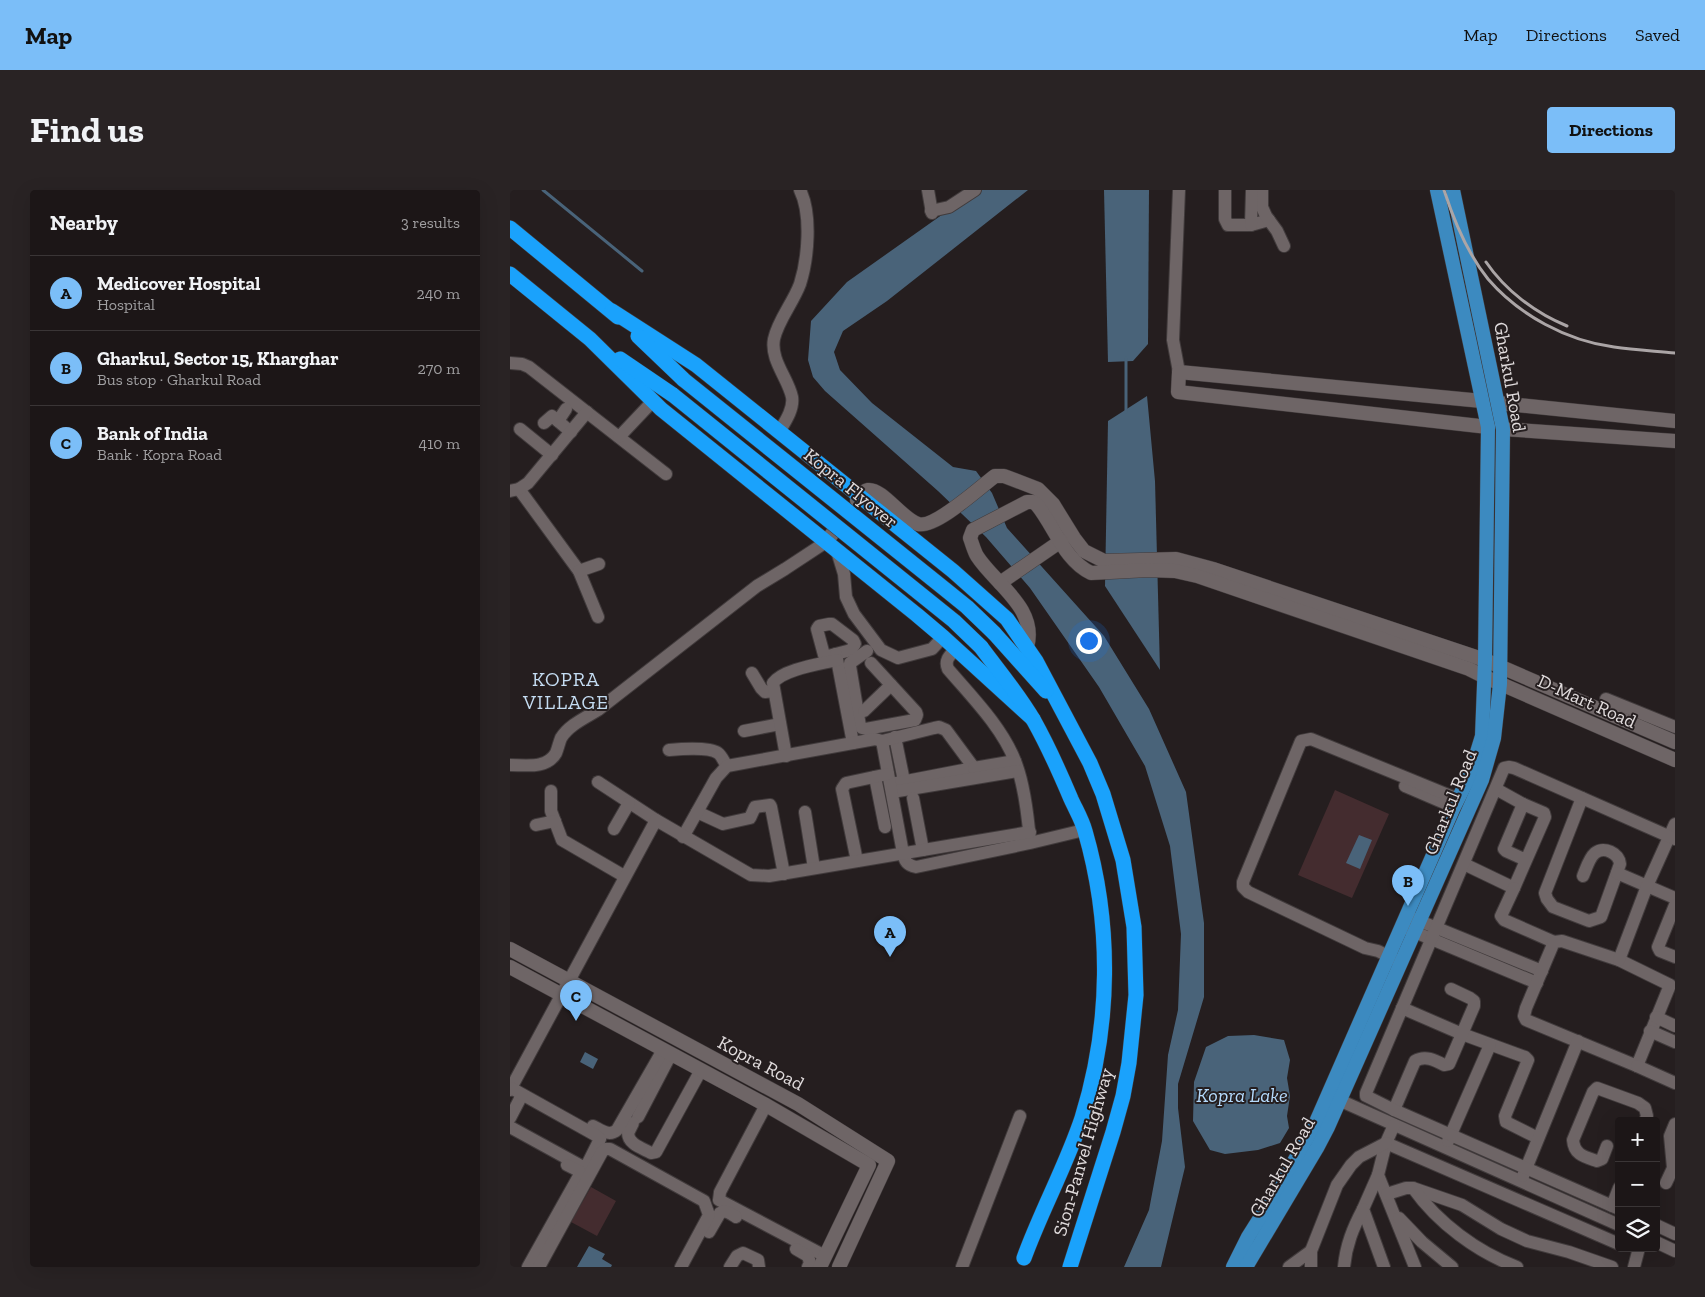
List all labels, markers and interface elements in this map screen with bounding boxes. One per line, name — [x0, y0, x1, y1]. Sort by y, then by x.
text: Map — [25, 21, 72, 50]
text: Map — [1463, 24, 1498, 46]
text: Directions — [1526, 24, 1607, 46]
text: Saved — [1635, 24, 1680, 46]
button: Directions — [1547, 107, 1675, 153]
text: Find us — [30, 109, 144, 151]
text: Nearby — [50, 210, 118, 235]
text: 3 results — [401, 213, 460, 232]
text: Medicover Hospital — [97, 272, 260, 295]
text: A — [61, 284, 72, 303]
text: 240 m — [416, 284, 460, 303]
text: Hospital — [97, 295, 155, 314]
street label: Gharkul Road — [1489, 320, 1531, 434]
text: Gharkul, Sector 15, Kharghar — [97, 347, 339, 370]
text: B — [61, 359, 71, 378]
text: 270 m — [418, 359, 460, 378]
text: Bus stop · Gharkul Road — [97, 370, 261, 389]
text: Bank of India — [97, 422, 208, 445]
text: C — [61, 434, 71, 453]
text: 410 m — [419, 434, 460, 453]
street label: Kopra Flyover — [799, 443, 903, 533]
text: Bank · Kopra Road — [97, 445, 222, 464]
your location — [1076, 628, 1102, 654]
district label: KOPRA VILLAGE — [522, 667, 609, 714]
street label: D-Mart Road — [1534, 669, 1640, 733]
street label: Gharkul Road — [1418, 745, 1482, 858]
pin: B — [1392, 865, 1424, 906]
pin: A — [874, 916, 906, 957]
pin: C — [560, 980, 592, 1021]
street label: Kopra Road — [714, 1031, 809, 1096]
street label: Sion-Panvel Highway — [1048, 1065, 1118, 1239]
water label: Kopra Lake — [1196, 1083, 1288, 1107]
street label: Gharkul Road — [1244, 1112, 1320, 1221]
map controls — [1615, 1117, 1660, 1252]
button: + — [1615, 1117, 1660, 1162]
button: − — [1615, 1162, 1660, 1207]
button: layers — [1615, 1207, 1660, 1252]

